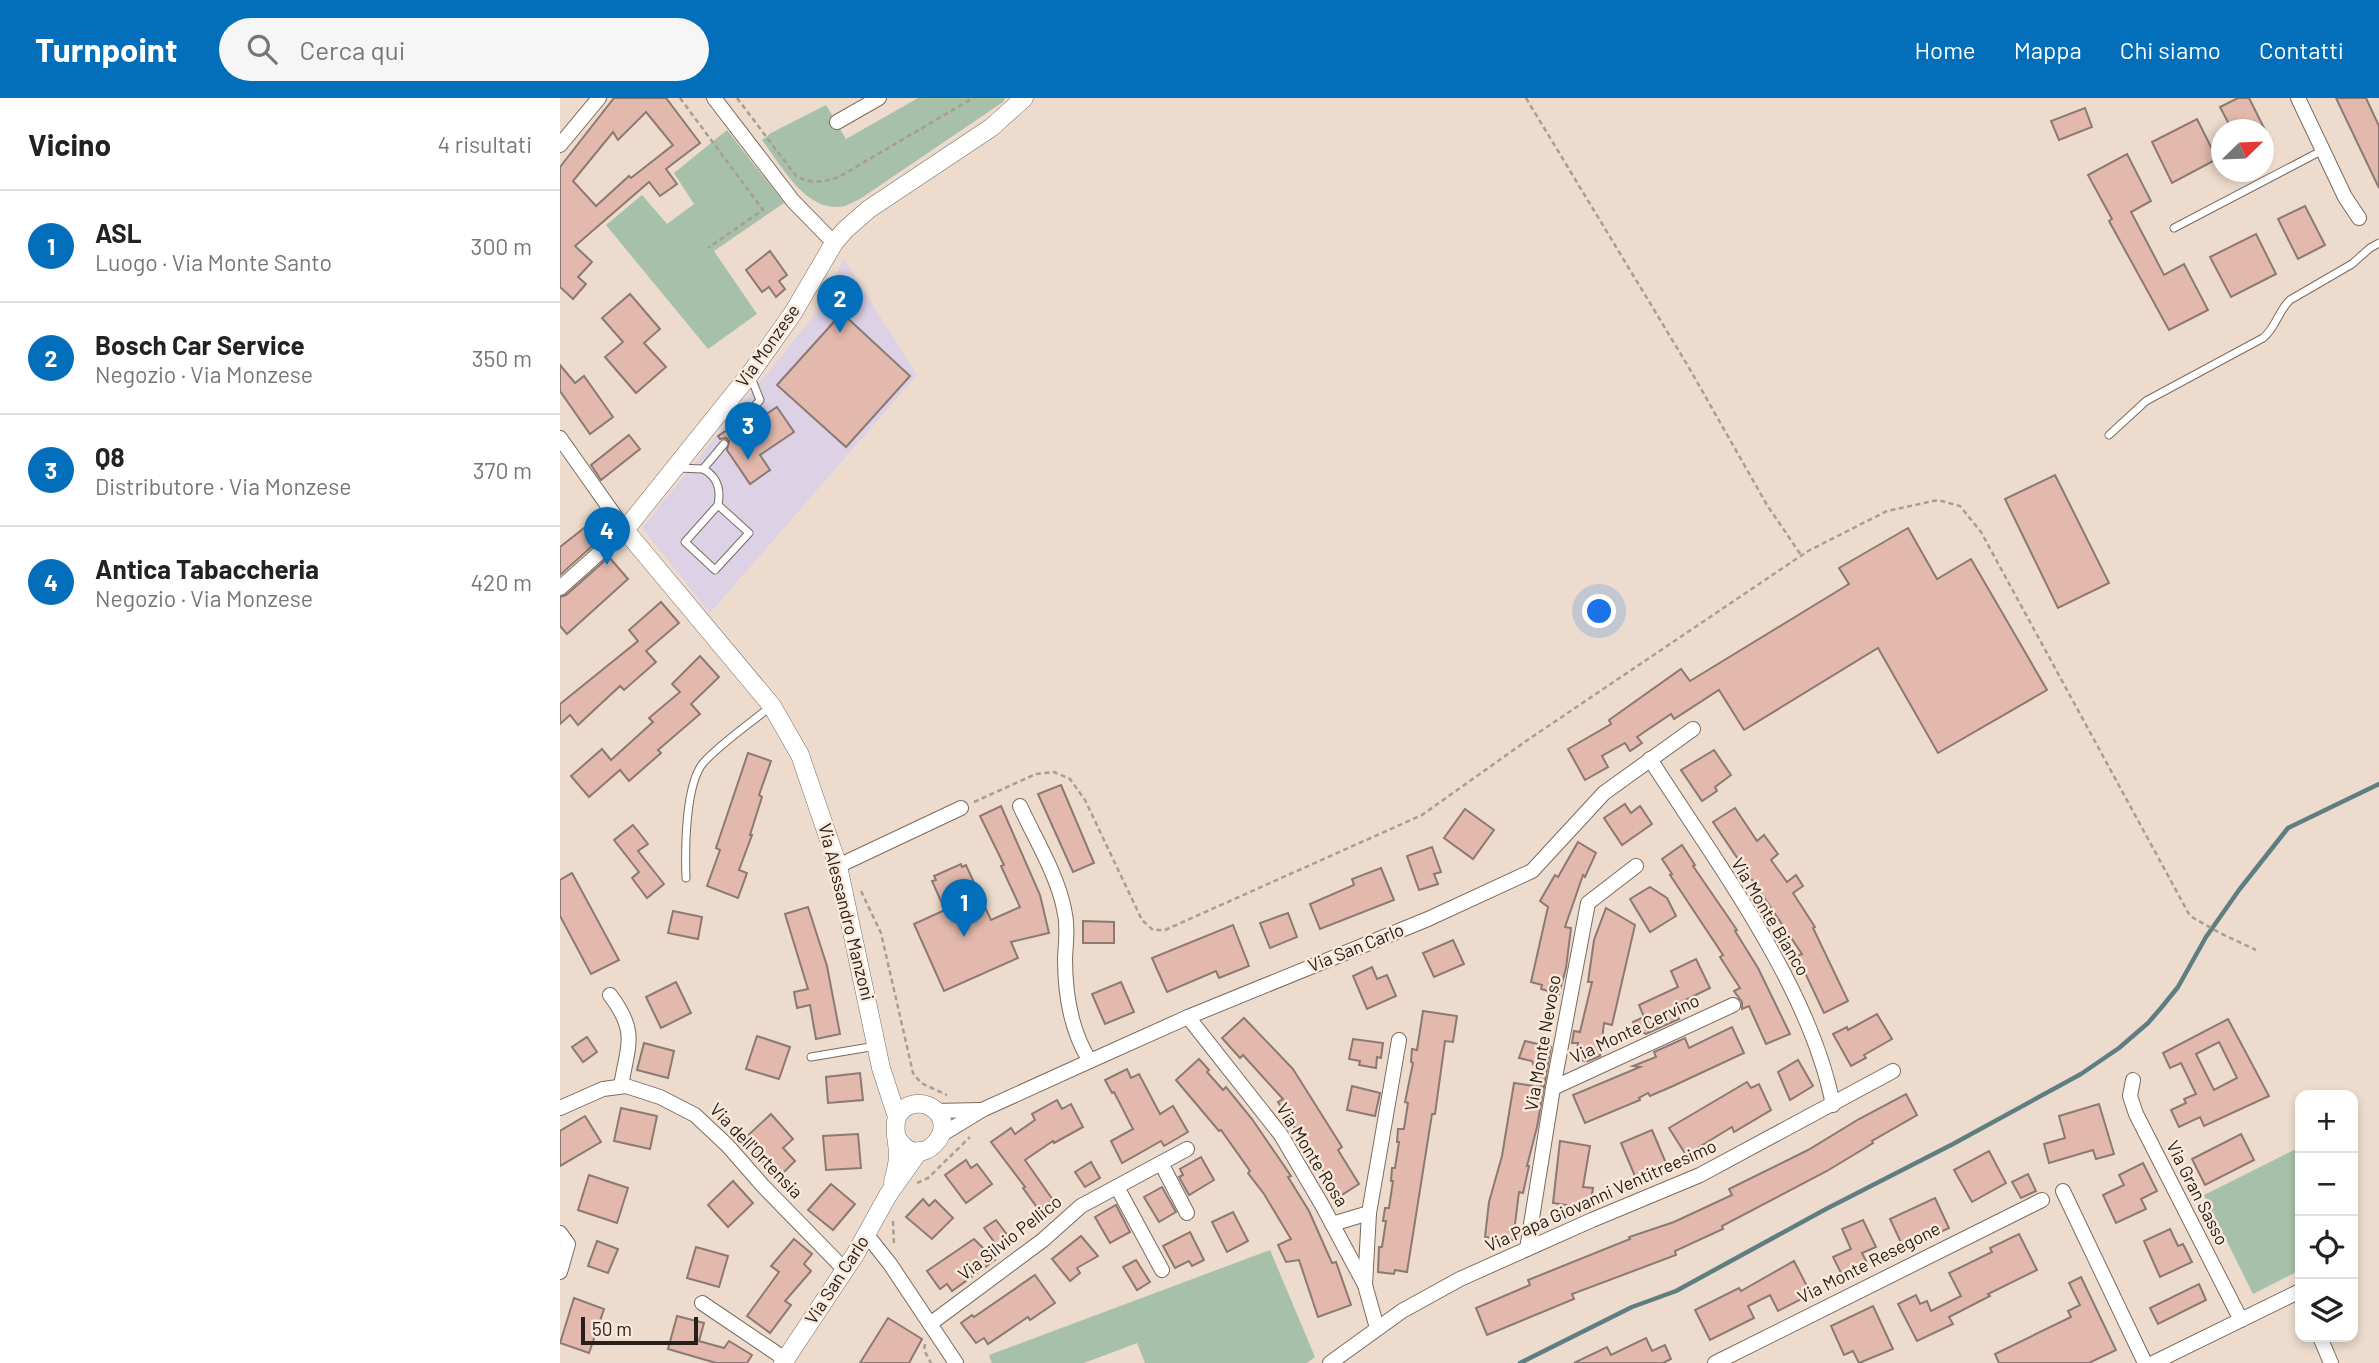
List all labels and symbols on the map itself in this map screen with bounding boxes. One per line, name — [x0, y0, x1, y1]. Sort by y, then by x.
north arrow — [2211, 119, 2274, 182]
pin: 2 — [817, 275, 863, 333]
street label: Via Monzese — [731, 300, 804, 391]
pin: 3 — [725, 402, 771, 460]
pin: 4 — [584, 507, 630, 565]
your location — [1582, 594, 1616, 628]
street label: Via Alessandro Manzoni — [814, 821, 880, 1003]
street label: Via Monte Bianco — [1727, 854, 1815, 979]
pin: 1 — [941, 879, 987, 937]
street label: Via San Carlo — [1304, 918, 1407, 976]
street label: Via Monte Nevoso — [1519, 973, 1565, 1113]
street label: Via Monte Cervino — [1567, 989, 1703, 1068]
street label: Via dell'Ortensia — [706, 1098, 808, 1203]
street label: Via Monte Rosa — [1272, 1098, 1354, 1211]
street label: Via Papa Giovanni Ventitreesimo — [1482, 1134, 1720, 1256]
street label: Via Gran Sasso — [2162, 1137, 2234, 1249]
street label: Via Silvio Pellico — [953, 1190, 1066, 1285]
street label: Via Monte Resegone — [1794, 1217, 1944, 1308]
street label: Via San Carlo — [799, 1231, 873, 1328]
scale bar — [581, 1314, 698, 1346]

